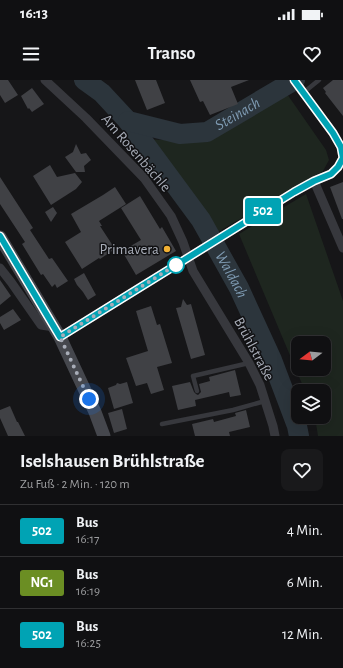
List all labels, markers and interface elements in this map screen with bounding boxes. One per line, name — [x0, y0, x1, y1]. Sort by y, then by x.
text: 16:13 — [20, 6, 48, 21]
icon: menu — [20, 43, 42, 65]
icon: heart — [301, 43, 323, 65]
text: Transo — [148, 45, 196, 63]
water label: Steinach — [212, 95, 263, 133]
street label: Am Rosenbächle — [98, 111, 174, 195]
line badge: 502 — [240, 198, 286, 224]
text: 502 — [253, 204, 273, 218]
place label: Primavera — [100, 242, 159, 257]
marker: Primavera — [162, 244, 172, 254]
water label: Waldach — [212, 249, 250, 300]
unlabelled marker — [167, 256, 185, 274]
street label: Brühlstraße — [231, 315, 277, 383]
north arrow — [291, 336, 331, 376]
map controls — [291, 336, 331, 424]
button: layers — [291, 384, 331, 424]
your location — [79, 389, 99, 409]
button: heart — [281, 449, 323, 491]
text: Iselshausen Brühlstraße — [20, 452, 204, 471]
text: Zu Fuß · 2 Min. · 120 m — [20, 478, 130, 491]
text: Bus — [76, 515, 98, 530]
text: 4 Min. — [287, 523, 323, 538]
text: 502 — [32, 524, 52, 538]
text: 16:17 — [76, 533, 99, 546]
text: Bus — [76, 567, 98, 582]
text: 6 Min. — [287, 575, 323, 590]
text: NG1 — [30, 576, 54, 590]
text: 16:19 — [76, 585, 100, 598]
text: Bus — [76, 619, 98, 634]
text: 12 Min. — [282, 627, 323, 642]
text: 502 — [32, 628, 52, 642]
text: 16:25 — [76, 637, 101, 650]

